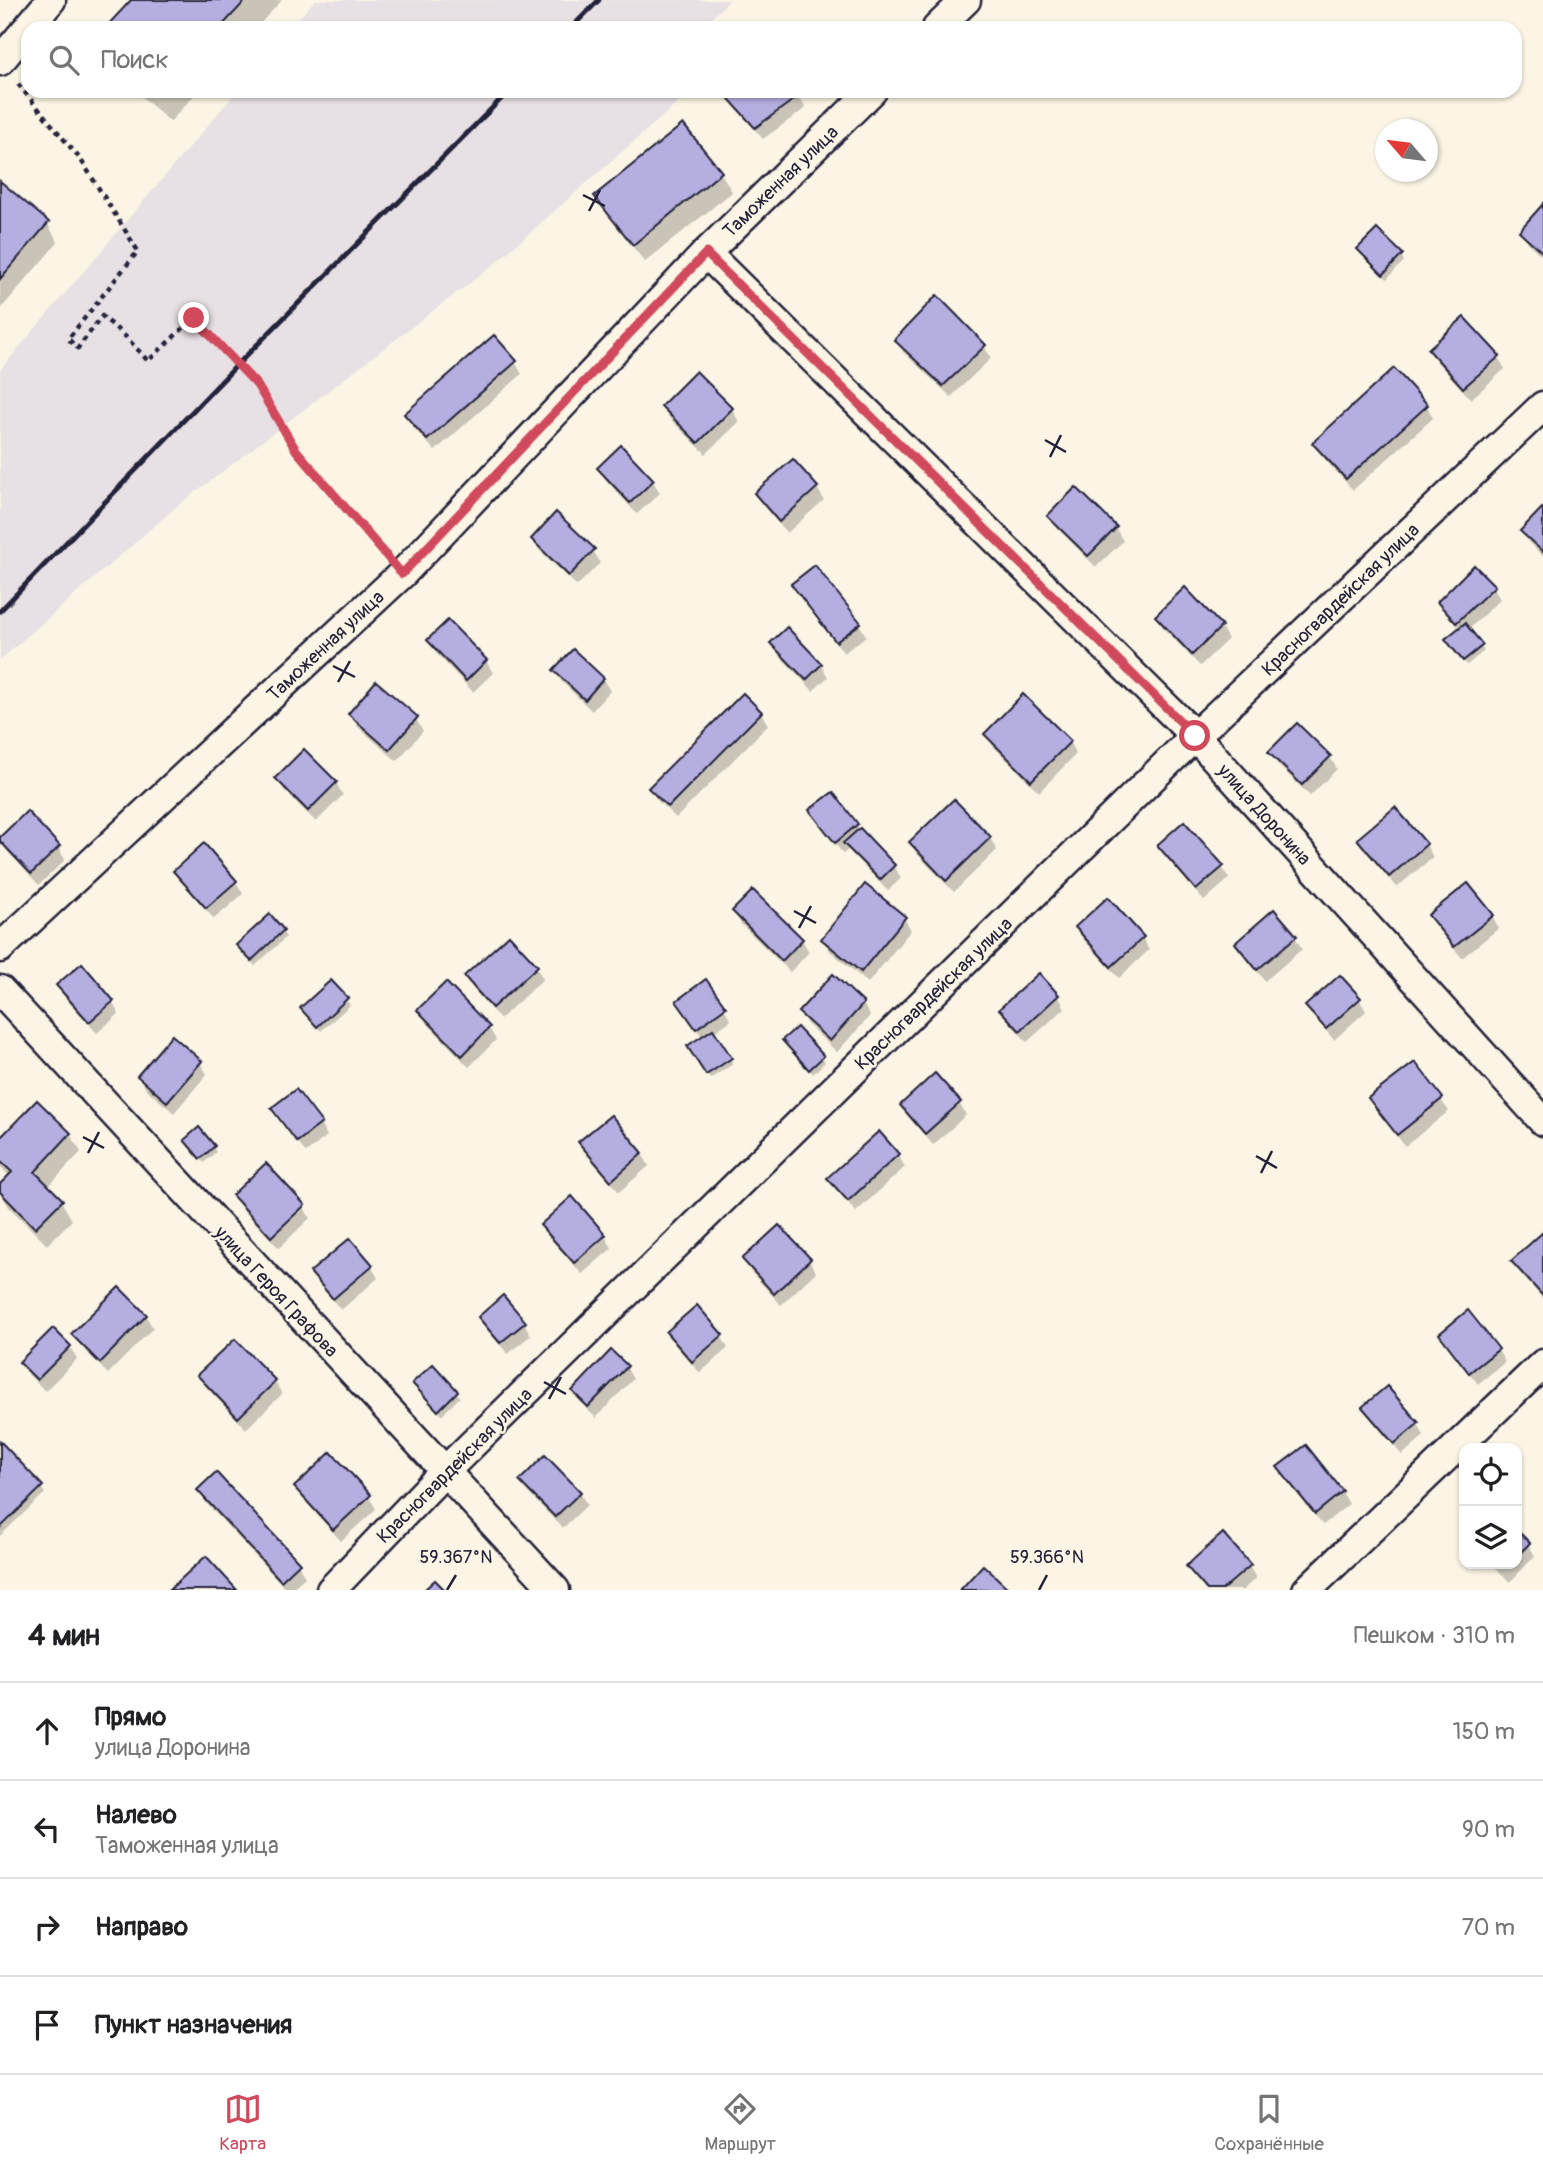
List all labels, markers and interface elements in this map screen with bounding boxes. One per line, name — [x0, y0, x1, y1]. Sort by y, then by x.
search box — [21, 21, 1522, 98]
icon: search — [45, 41, 83, 79]
text: Поиск — [101, 44, 169, 76]
north arrow — [1375, 119, 1438, 182]
street label: Таможенная улица — [718, 120, 844, 243]
route end — [178, 302, 209, 333]
street label: Красногвардейская улица — [1257, 518, 1425, 681]
street label: Таможенная улица — [262, 585, 389, 706]
route start — [1179, 720, 1210, 751]
street label: улица Доронина — [1212, 758, 1316, 871]
street label: Красногвардейская улица — [850, 912, 1018, 1075]
street label: улица Героя Графова — [209, 1220, 343, 1362]
street label: Красногвардейская улица — [372, 1383, 538, 1549]
map controls — [1459, 1443, 1522, 1569]
button: locate — [1459, 1443, 1522, 1506]
button: layers — [1459, 1506, 1522, 1569]
text: 59.367°N — [420, 1546, 492, 1569]
text: 59.366°N — [1010, 1546, 1084, 1569]
text: 4 мин — [28, 1617, 100, 1654]
text: Пешком · 310 m — [1354, 1621, 1515, 1650]
text: Прямо — [95, 1701, 166, 1733]
icon: ahead — [28, 1712, 66, 1750]
text: 150 m — [1452, 1717, 1515, 1746]
text: улица Доронина — [95, 1733, 251, 1762]
text: Налево — [95, 1799, 177, 1831]
icon: left — [28, 1810, 66, 1848]
text: 90 m — [1462, 1815, 1515, 1844]
text: Таможенная улица — [95, 1831, 279, 1860]
icon: right — [28, 1908, 66, 1946]
text: Направо — [95, 1911, 188, 1943]
text: 70 m — [1462, 1913, 1515, 1942]
icon: arrive — [28, 2006, 66, 2044]
text: Пункт назначения — [95, 2009, 292, 2041]
tab: Карта — [219, 2090, 266, 2156]
tab: Маршрут — [704, 2090, 776, 2156]
tab: Сохранённые — [1214, 2090, 1324, 2156]

